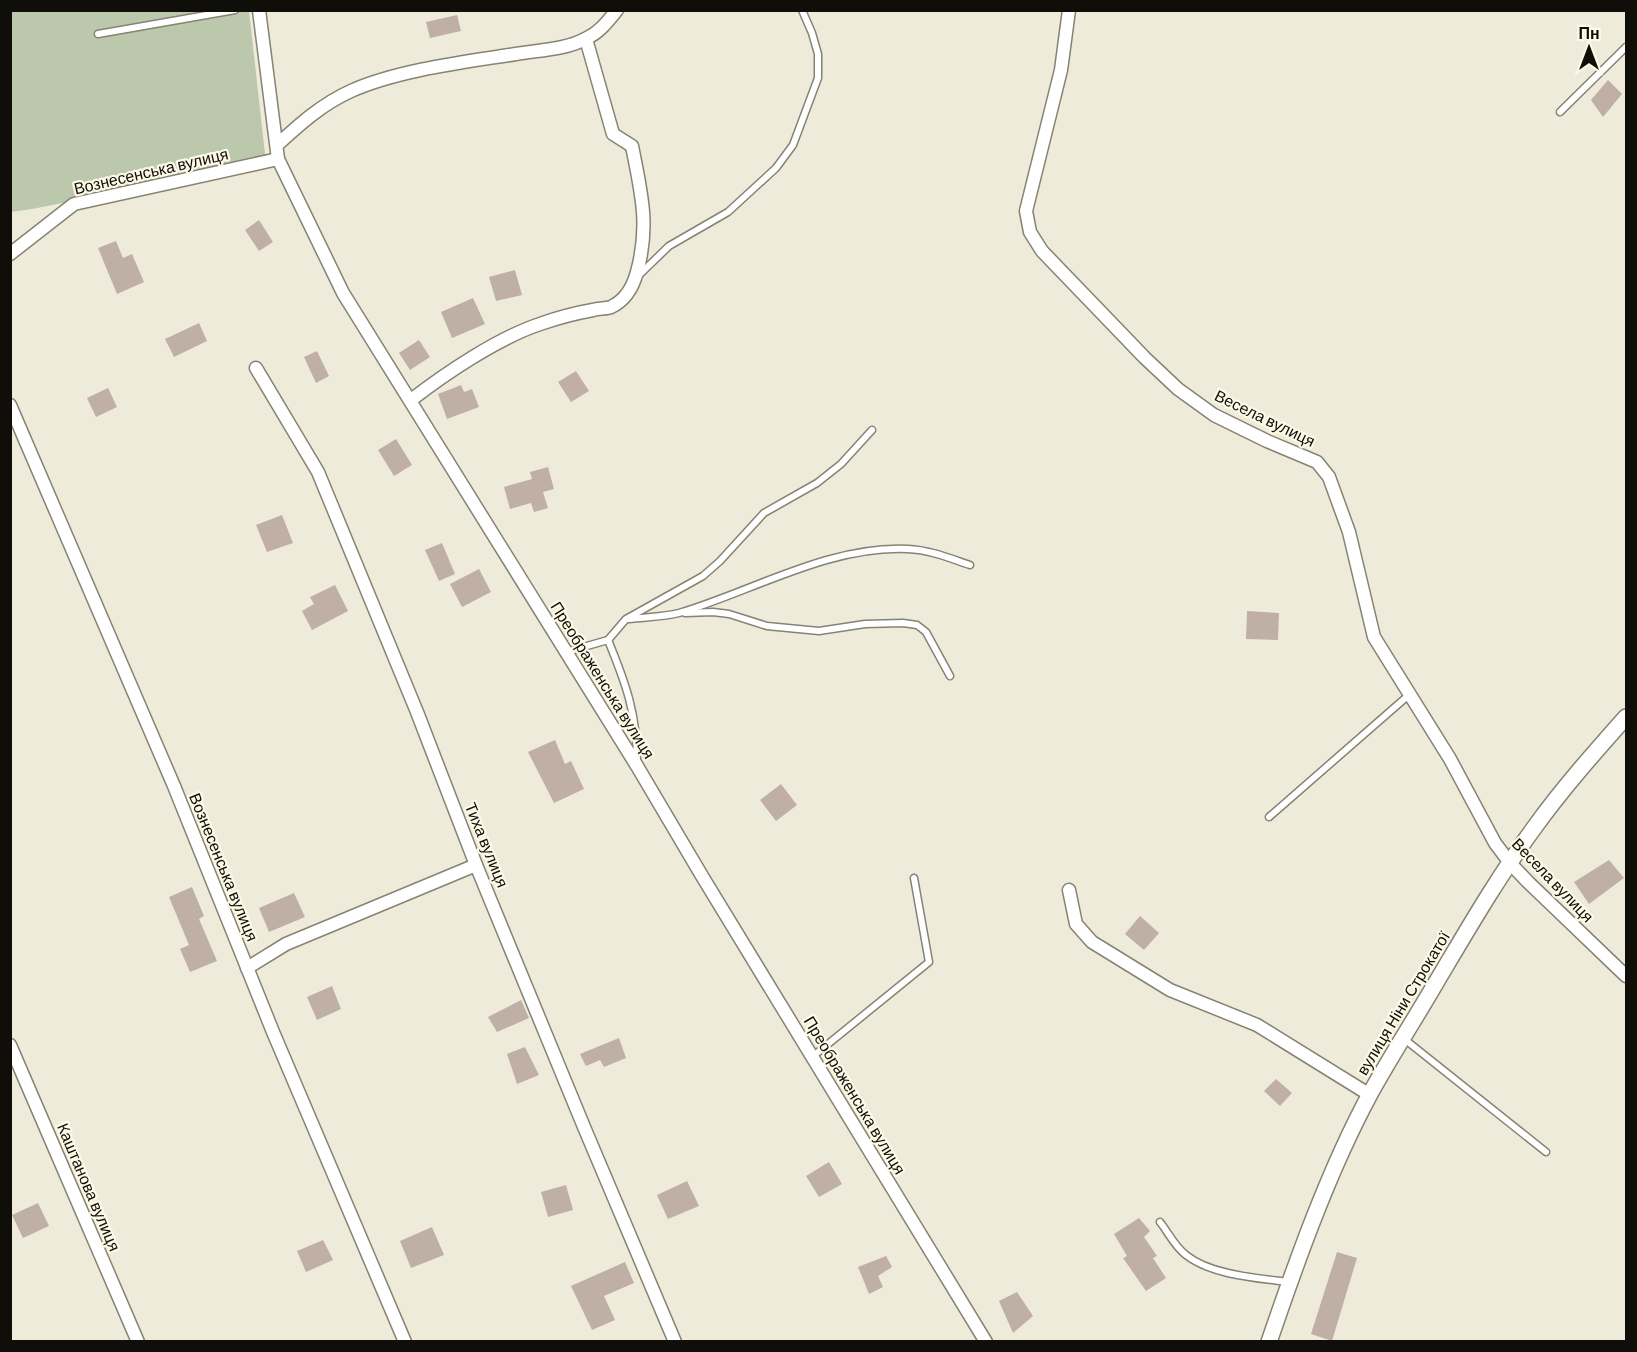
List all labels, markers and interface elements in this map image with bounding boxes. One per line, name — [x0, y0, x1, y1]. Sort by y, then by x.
north arrow — [1559, 18, 1619, 78]
text: Пн — [1578, 23, 1600, 42]
street label: Вознесенська вулиця — [72, 143, 230, 198]
street label: Весела вулиця — [1212, 385, 1318, 450]
street label: Преображенська вулиця — [547, 598, 660, 762]
street label: Вознесенська вулиця — [186, 790, 263, 944]
street label: Тиха вулиця — [462, 800, 513, 890]
street label: Весела вулиця — [1509, 834, 1598, 926]
street label: вулиця Ніни Строкатої — [1352, 927, 1453, 1078]
street label: Преображенська вулиця — [801, 1012, 910, 1177]
street label: Каштанова вулиця — [54, 1120, 125, 1254]

